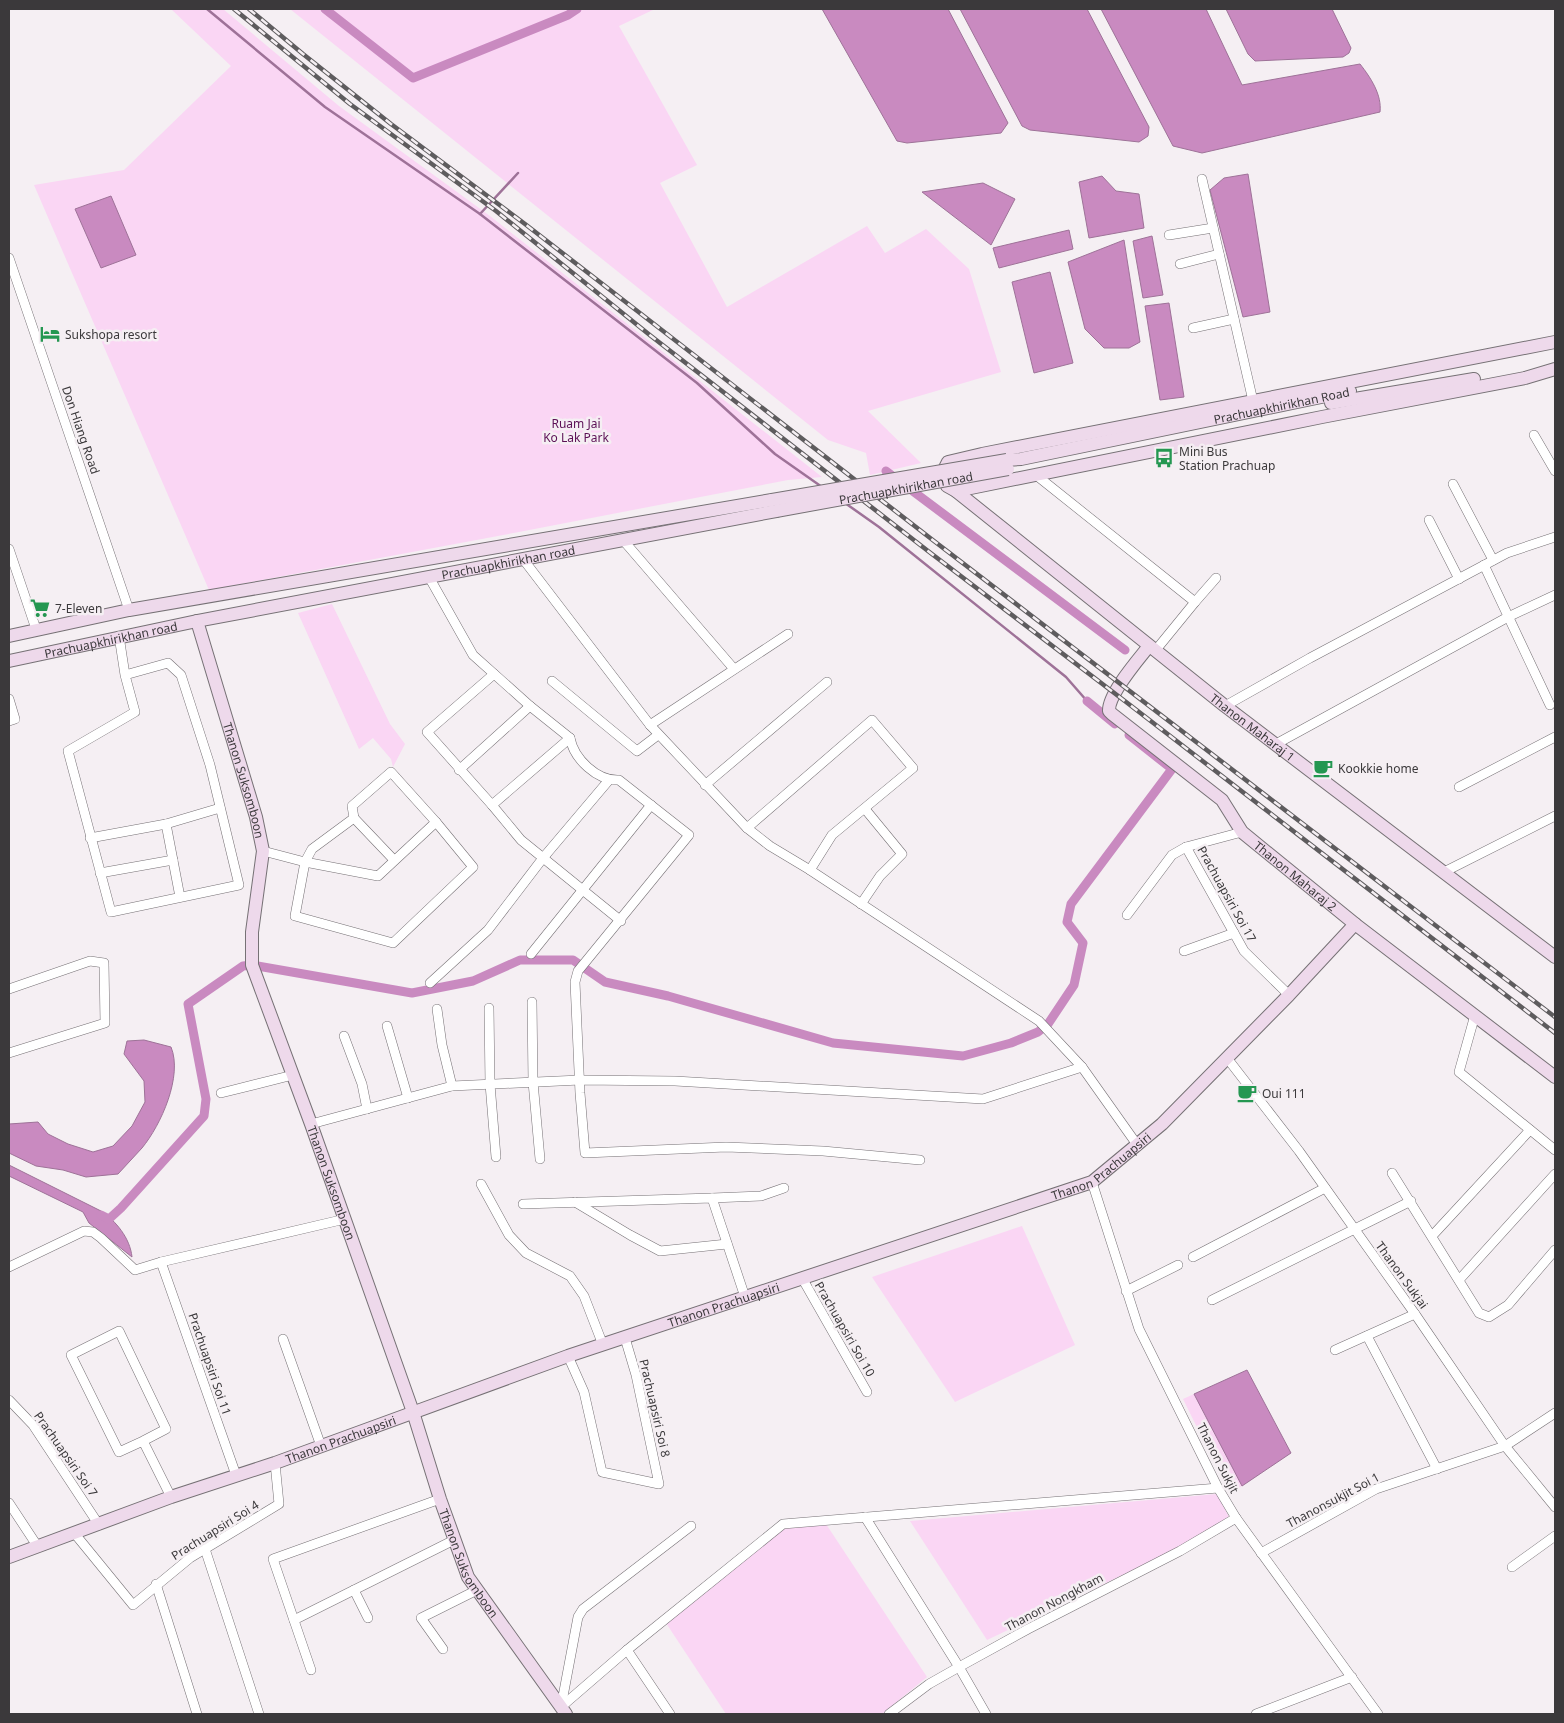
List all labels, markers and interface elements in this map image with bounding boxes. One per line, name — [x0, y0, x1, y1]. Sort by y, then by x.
hotel icon: Sukshopa resort — [39, 323, 61, 345]
place label: Sukshopa resort — [65, 326, 158, 343]
street label: Prachuapkhirikhan Road — [1212, 383, 1351, 428]
street label: Don Hiang Road — [58, 384, 104, 476]
park label: Ruam Jai Ko Lak Park — [543, 415, 609, 446]
place label: Mini Bus Station Prachuap — [1179, 443, 1275, 474]
bus stop icon: Mini Bus Station Prachuap — [1153, 447, 1175, 469]
street label: Prachuapkhirikhan road — [838, 467, 974, 508]
street label: Prachuapkhirikhan road — [440, 541, 576, 583]
supermarket icon: 7-Eleven — [29, 597, 51, 619]
place label: 7-Eleven — [55, 600, 102, 617]
street label: Prachuapkhirikhan road — [43, 617, 179, 662]
street label: Thanon Maharaj 1 — [1207, 689, 1299, 765]
street label: Thanon Suksomboon — [219, 720, 269, 840]
cafe icon: Kookkie home — [1312, 757, 1334, 779]
place label: Kookkie home — [1338, 760, 1419, 777]
street label: Thanon Maharaj 2 — [1250, 837, 1341, 915]
street label: Prachuapsiri Soi 17 — [1194, 843, 1260, 945]
cafe icon: Oui 111 — [1236, 1082, 1258, 1104]
place label: Oui 111 — [1262, 1085, 1306, 1102]
street label: Thanon Suksomboon — [304, 1123, 360, 1242]
street label: Thanon Prachuapsiri — [1049, 1128, 1154, 1203]
street label: Thanon Sukjai — [1372, 1238, 1432, 1312]
street label: Thanon Prachuapsiri — [666, 1278, 781, 1331]
street label: Prachuapsiri Soi 10 — [811, 1278, 879, 1380]
street label: Prachuapsiri Soi 11 — [185, 1311, 235, 1417]
street label: Prachuapsiri Soi 8 — [635, 1357, 675, 1459]
street label: Prachuapsiri Soi 7 — [30, 1408, 102, 1500]
street label: Thanon Prachuapsiri — [283, 1411, 398, 1467]
street label: Thanon Sukjit — [1193, 1420, 1243, 1497]
street label: Thanonsukjit Soi 1 — [1284, 1468, 1382, 1532]
street label: Prachuapsiri Soi 4 — [168, 1496, 262, 1564]
street label: Thanon Suksomboon — [436, 1506, 503, 1621]
street label: Thanon Nongkham — [1002, 1569, 1106, 1635]

